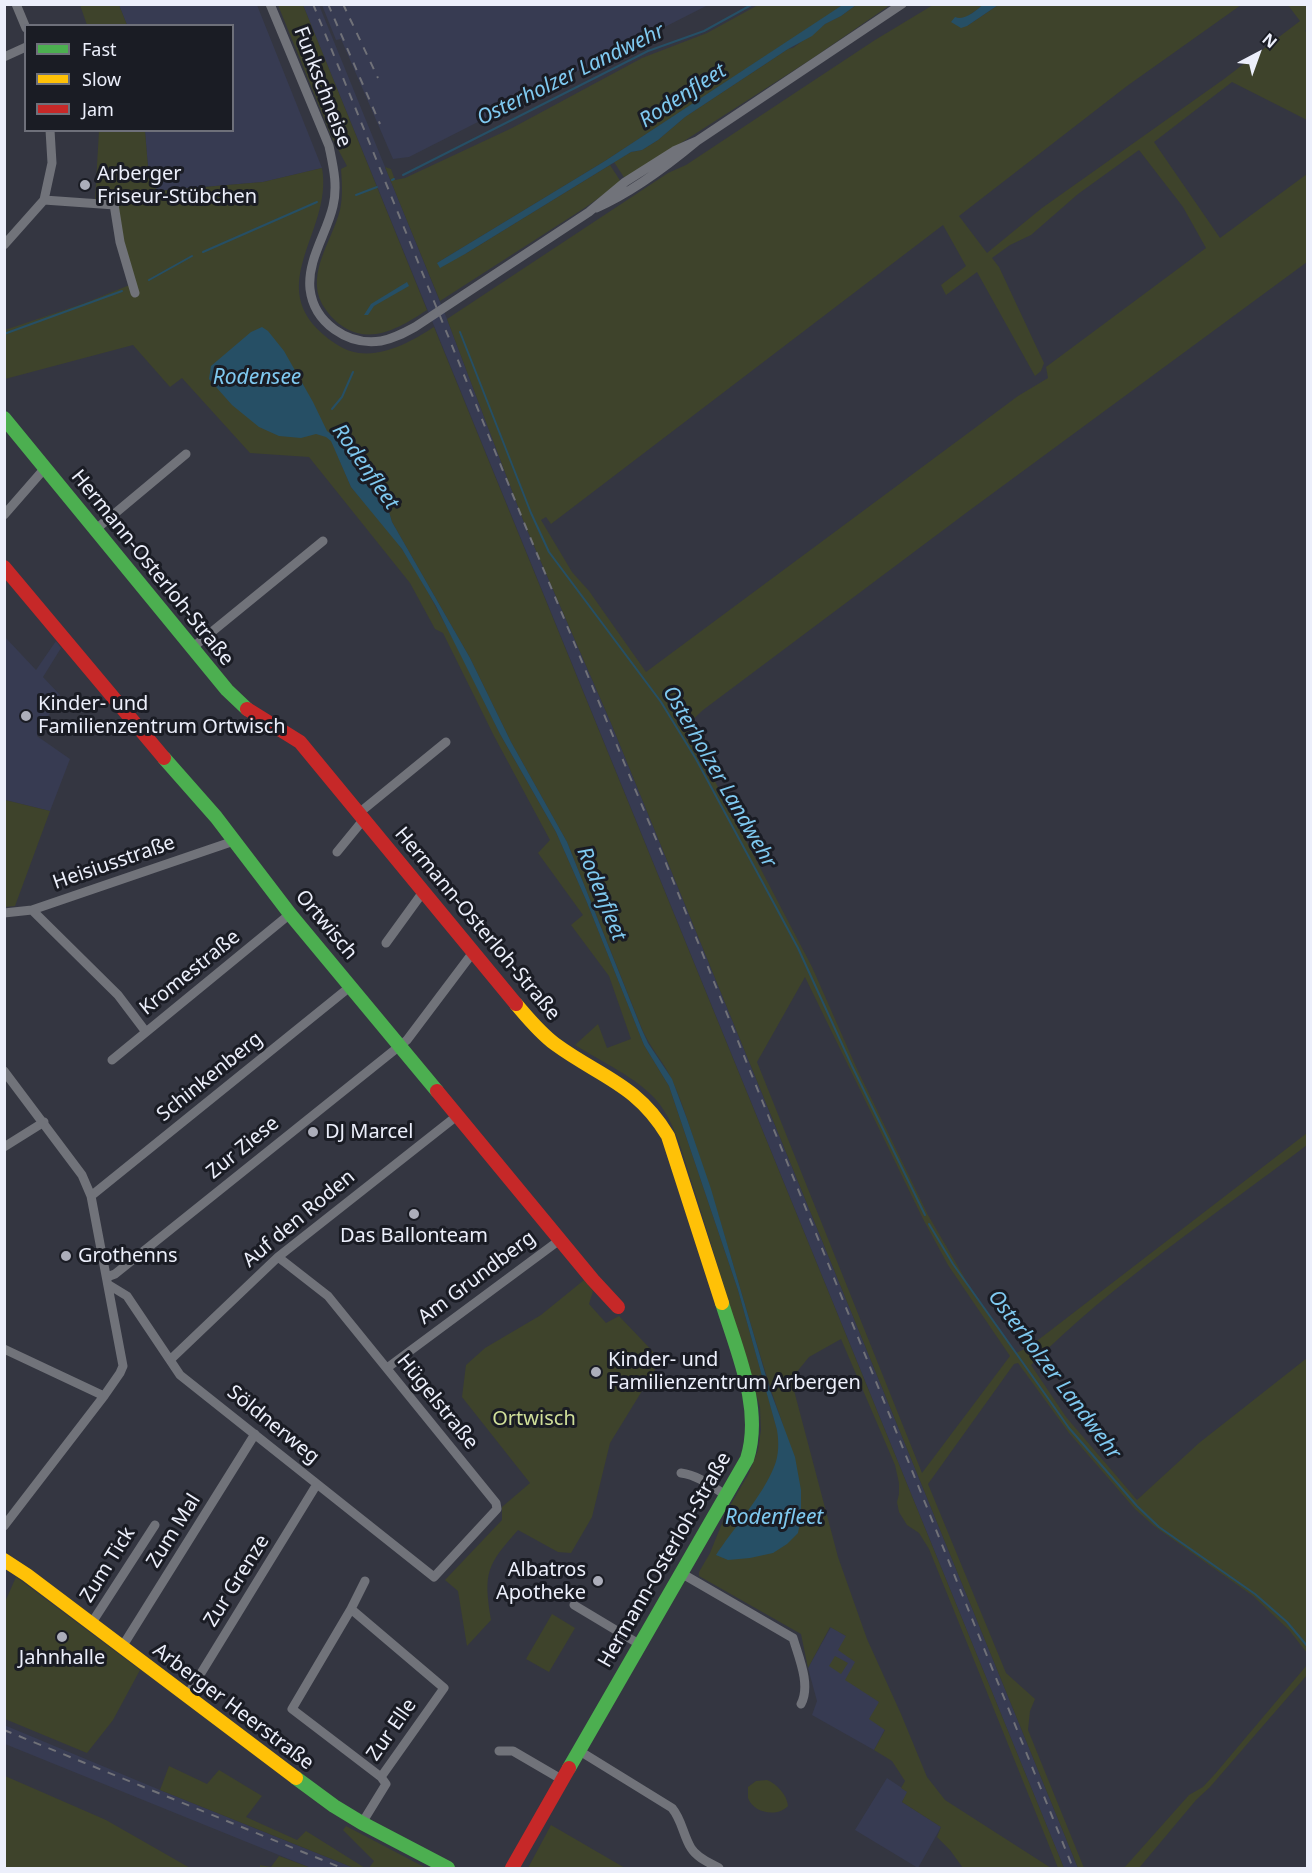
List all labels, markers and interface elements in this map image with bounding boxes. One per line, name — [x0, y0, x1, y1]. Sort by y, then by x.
water label: Osterholzer Landwehr — [473, 19, 669, 131]
street label: Funkschneise — [288, 23, 356, 151]
legend — [24, 24, 234, 132]
north arrow — [1228, 24, 1288, 84]
text: N — [1258, 28, 1282, 53]
text: Fast — [82, 37, 117, 61]
water label: Rodenfleet — [635, 59, 731, 133]
text: Slow — [82, 67, 121, 91]
text: Jam — [82, 97, 114, 121]
place label: Arberger Friseur-Stübchen — [97, 162, 257, 209]
marker: Arberger Friseur-Stübchen — [78, 178, 92, 192]
water label: Rodensee — [213, 365, 301, 391]
water label: Rodenfleet — [326, 419, 404, 515]
street label: Hermann-Osterloh-Straße — [66, 465, 238, 671]
water label: Osterholzer Landwehr — [657, 682, 781, 872]
place label: Kinder- und Familienzentrum Ortwisch — [38, 692, 286, 739]
marker: Kinder- und Familienzentrum Ortwisch — [19, 709, 33, 723]
street label: Hermann-Osterloh-Straße — [389, 823, 565, 1025]
street label: Heisiusstraße — [50, 831, 178, 895]
water label: Rodenfleet — [571, 844, 631, 944]
street label: Ortwisch — [290, 885, 362, 965]
street label: Kromestraße — [135, 925, 245, 1021]
street label: Schinkenberg — [152, 1027, 268, 1127]
street label: Zur Ziese — [202, 1112, 284, 1184]
place label: DJ Marcel — [325, 1120, 414, 1144]
marker: DJ Marcel — [306, 1125, 320, 1139]
street label: Auf den Roden — [238, 1165, 360, 1273]
marker: Das Ballonteam — [407, 1207, 421, 1221]
place label: Das Ballonteam — [340, 1224, 488, 1248]
street label: Am Grundberg — [414, 1226, 540, 1330]
place label: Grothenns — [78, 1244, 178, 1268]
marker: Grothenns — [59, 1249, 73, 1263]
water label: Osterholzer Landwehr — [982, 1285, 1126, 1465]
place label: Kinder- und Familienzentrum Arbergen — [608, 1348, 861, 1395]
street label: Hügelstraße — [391, 1349, 483, 1455]
marker: Kinder- und Familienzentrum Arbergen — [589, 1365, 603, 1379]
street label: Söldnerweg — [222, 1381, 324, 1469]
park label: Ortwisch — [492, 1407, 576, 1431]
street label: Hermann-Osterloh-Straße — [593, 1448, 737, 1672]
street label: Zum Mal — [142, 1490, 206, 1572]
water label: Rodenfleet — [725, 1505, 823, 1531]
street label: Zum Tick — [75, 1523, 141, 1607]
street label: Zur Grenze — [199, 1531, 275, 1631]
place label: Albatros Apotheke — [496, 1558, 586, 1605]
marker: Albatros Apotheke — [591, 1574, 605, 1588]
marker: Jahnhalle — [55, 1630, 69, 1644]
street label: Arberger Heerstraße — [148, 1639, 318, 1775]
place label: Jahnhalle — [19, 1646, 105, 1670]
street label: Zur Elle — [362, 1694, 422, 1766]

